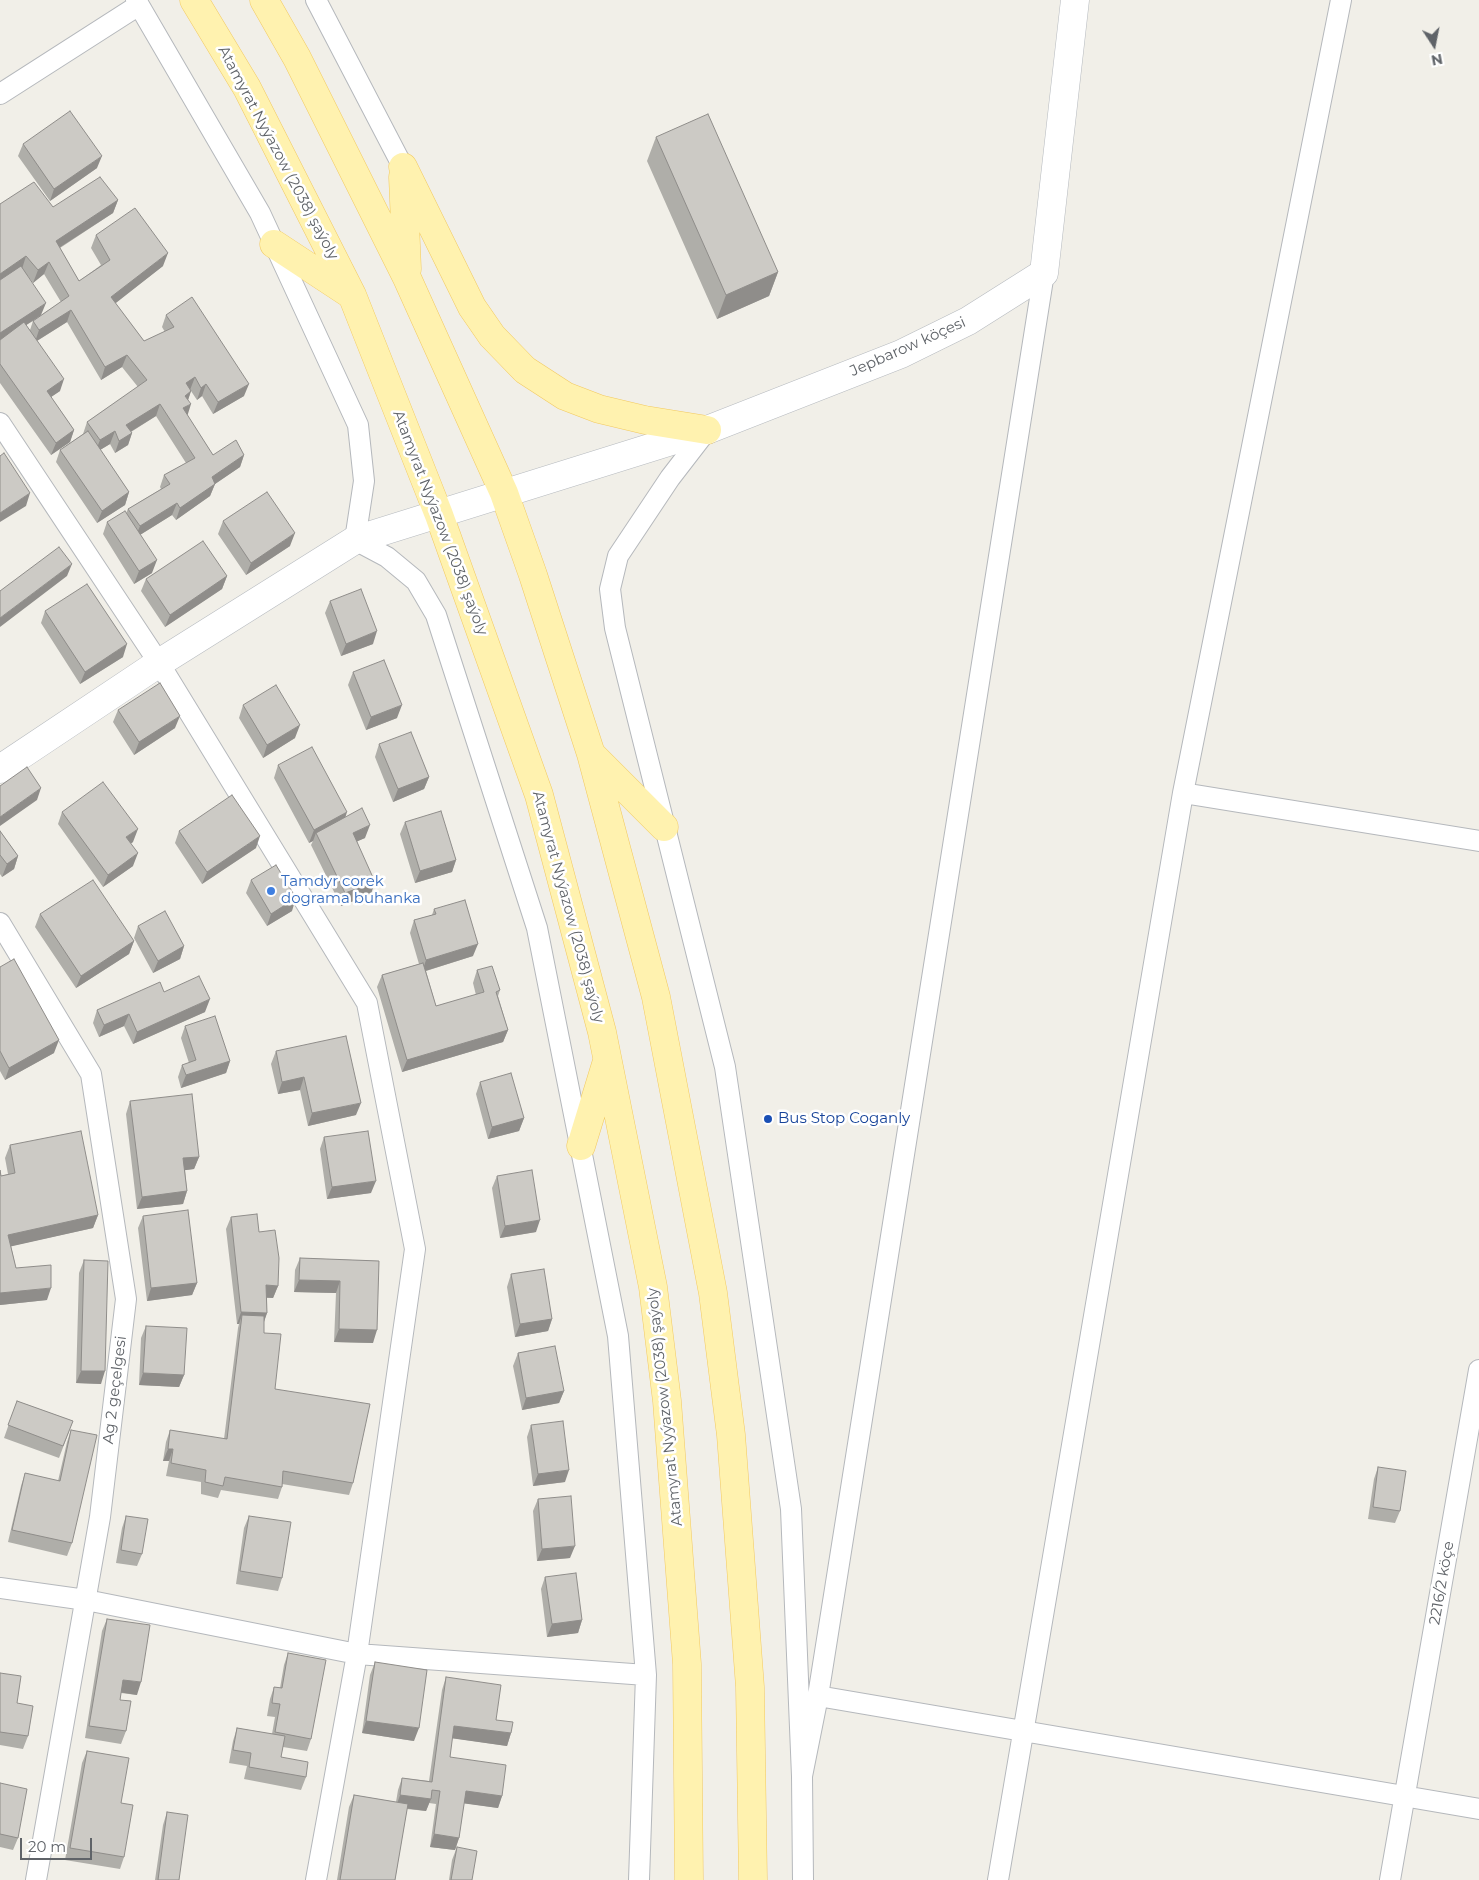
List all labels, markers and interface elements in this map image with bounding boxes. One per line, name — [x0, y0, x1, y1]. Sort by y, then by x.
north arrow — [1409, 20, 1459, 70]
street label: Atamyrat Nyýazow (2038) şaýoly — [214, 43, 342, 263]
text: N — [1430, 50, 1444, 70]
street label: Jepbarow köçesi — [847, 313, 969, 381]
street label: Atamyrat Nyýazow (2038) şaýoly — [389, 408, 491, 638]
street label: Atamyrat Nyýazow (2038) şaýoly — [528, 789, 608, 1025]
place label: Tamdyr corek dograma buhanka — [281, 873, 421, 908]
marker: Tamdyr corek dograma buhanka — [265, 885, 277, 897]
place label: Bus Stop Coganly — [778, 1110, 910, 1128]
marker: Bus Stop Coganly — [762, 1113, 774, 1125]
street label: Atamyrat Nyýazow (2038) şaýoly — [644, 1287, 686, 1527]
street label: Ag 2 geçelgesi — [99, 1335, 131, 1445]
street label: 2216/2 köçe — [1426, 1540, 1458, 1626]
scale bar — [22, 1828, 95, 1860]
text: 20 m — [28, 1837, 66, 1856]

